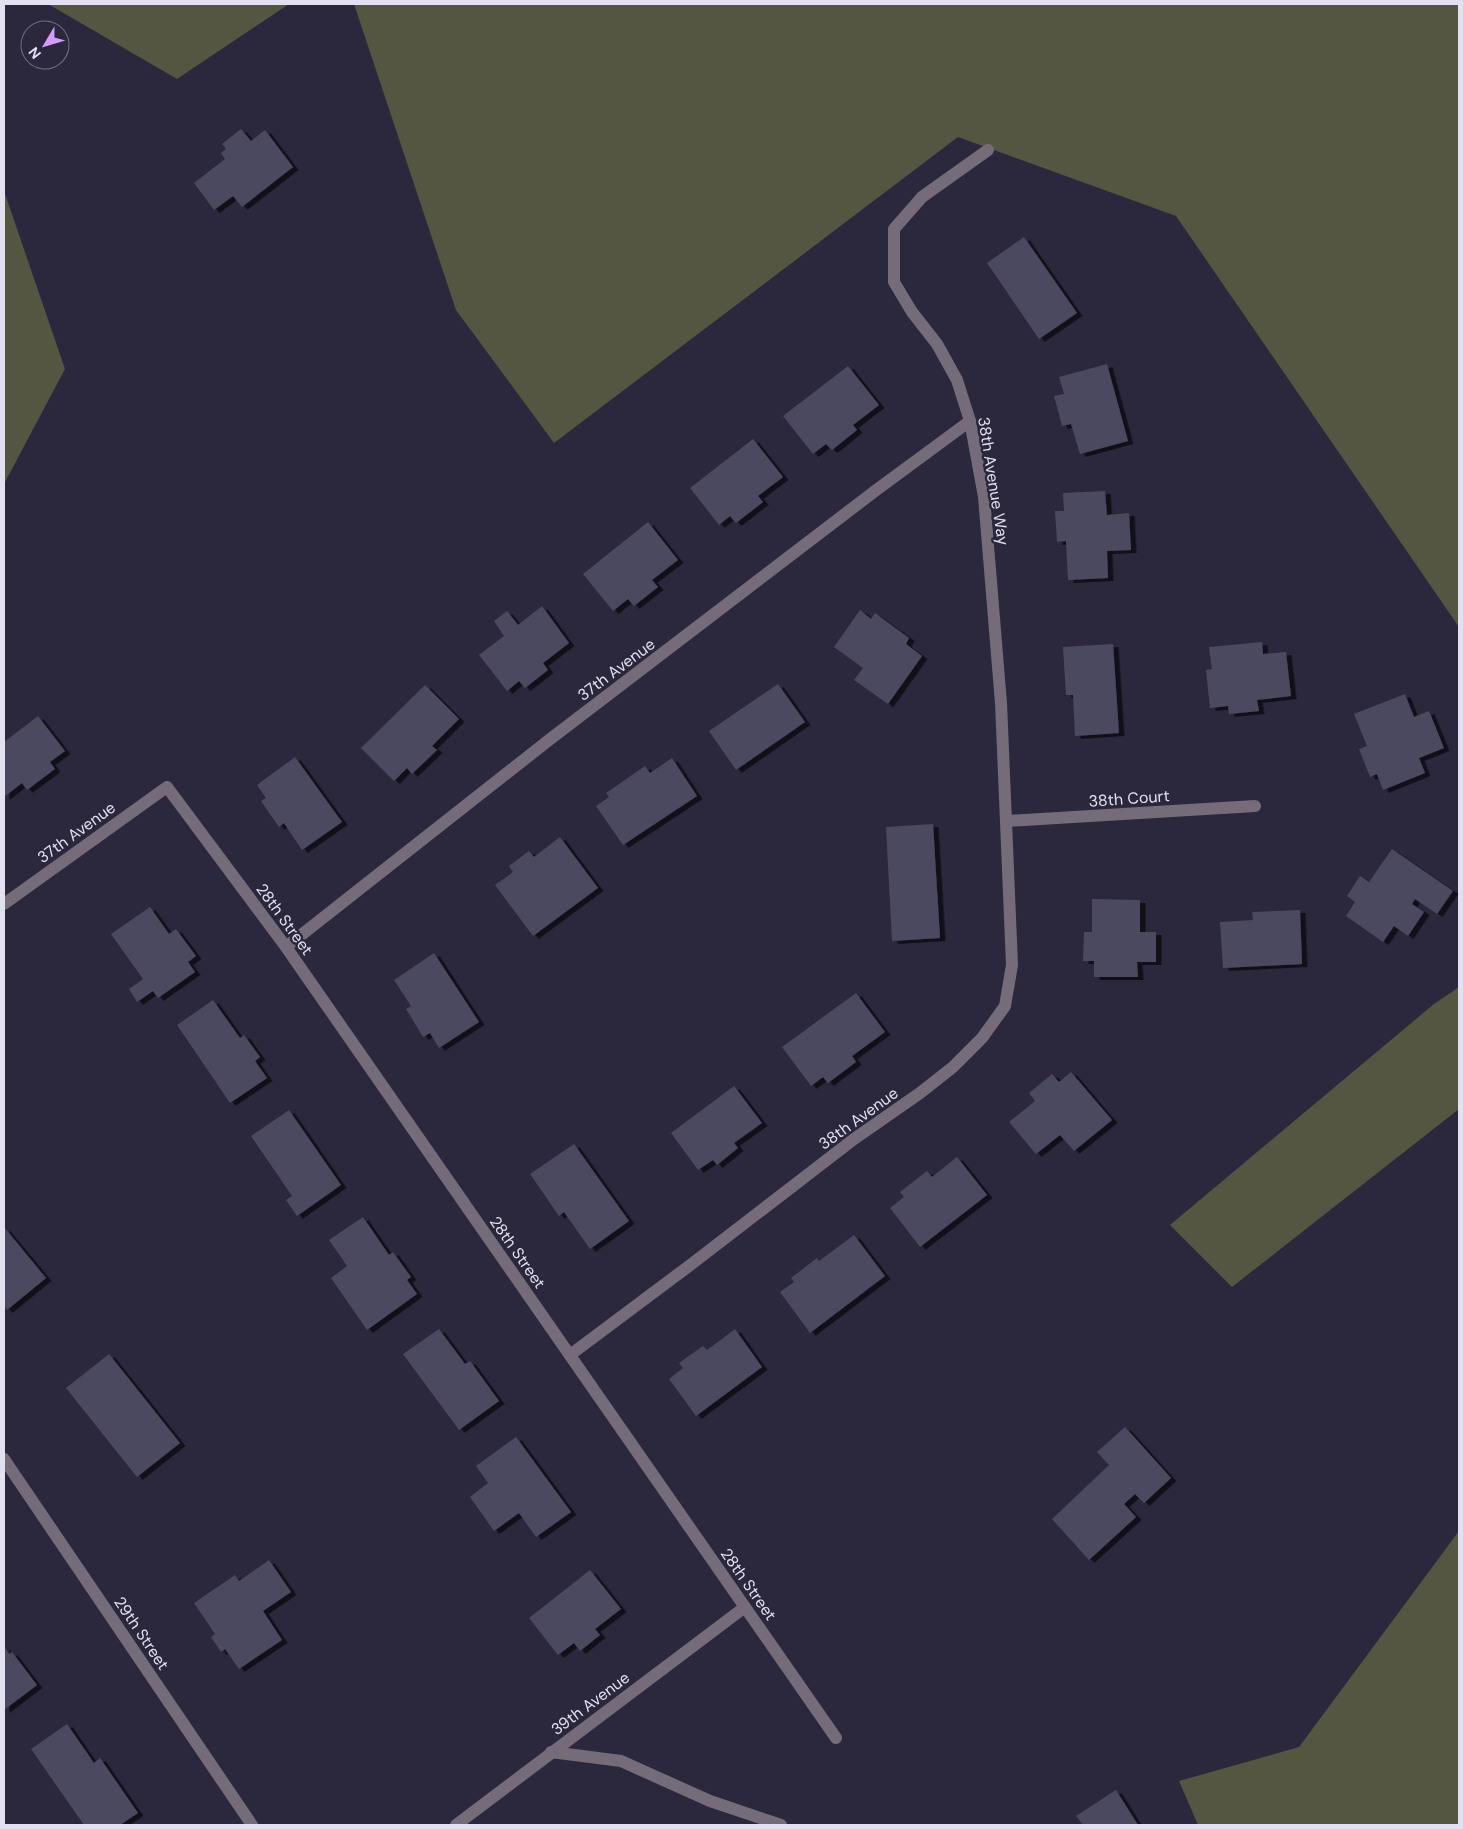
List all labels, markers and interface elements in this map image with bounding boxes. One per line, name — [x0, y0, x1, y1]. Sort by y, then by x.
north arrow — [20, 20, 70, 70]
text: N — [25, 43, 45, 63]
street label: 38th Avenue Way — [973, 415, 1014, 547]
street label: 37th Avenue — [573, 633, 659, 705]
street label: 38th Court — [1088, 785, 1170, 812]
street label: 37th Avenue — [33, 797, 120, 868]
street label: 28th Street — [251, 879, 318, 959]
street label: 38th Avenue — [814, 1082, 902, 1154]
street label: 28th Street — [485, 1212, 550, 1293]
street label: 28th Street — [716, 1544, 781, 1625]
street label: 29th Street — [109, 1593, 174, 1674]
street label: 39th Avenue — [547, 1667, 634, 1740]

